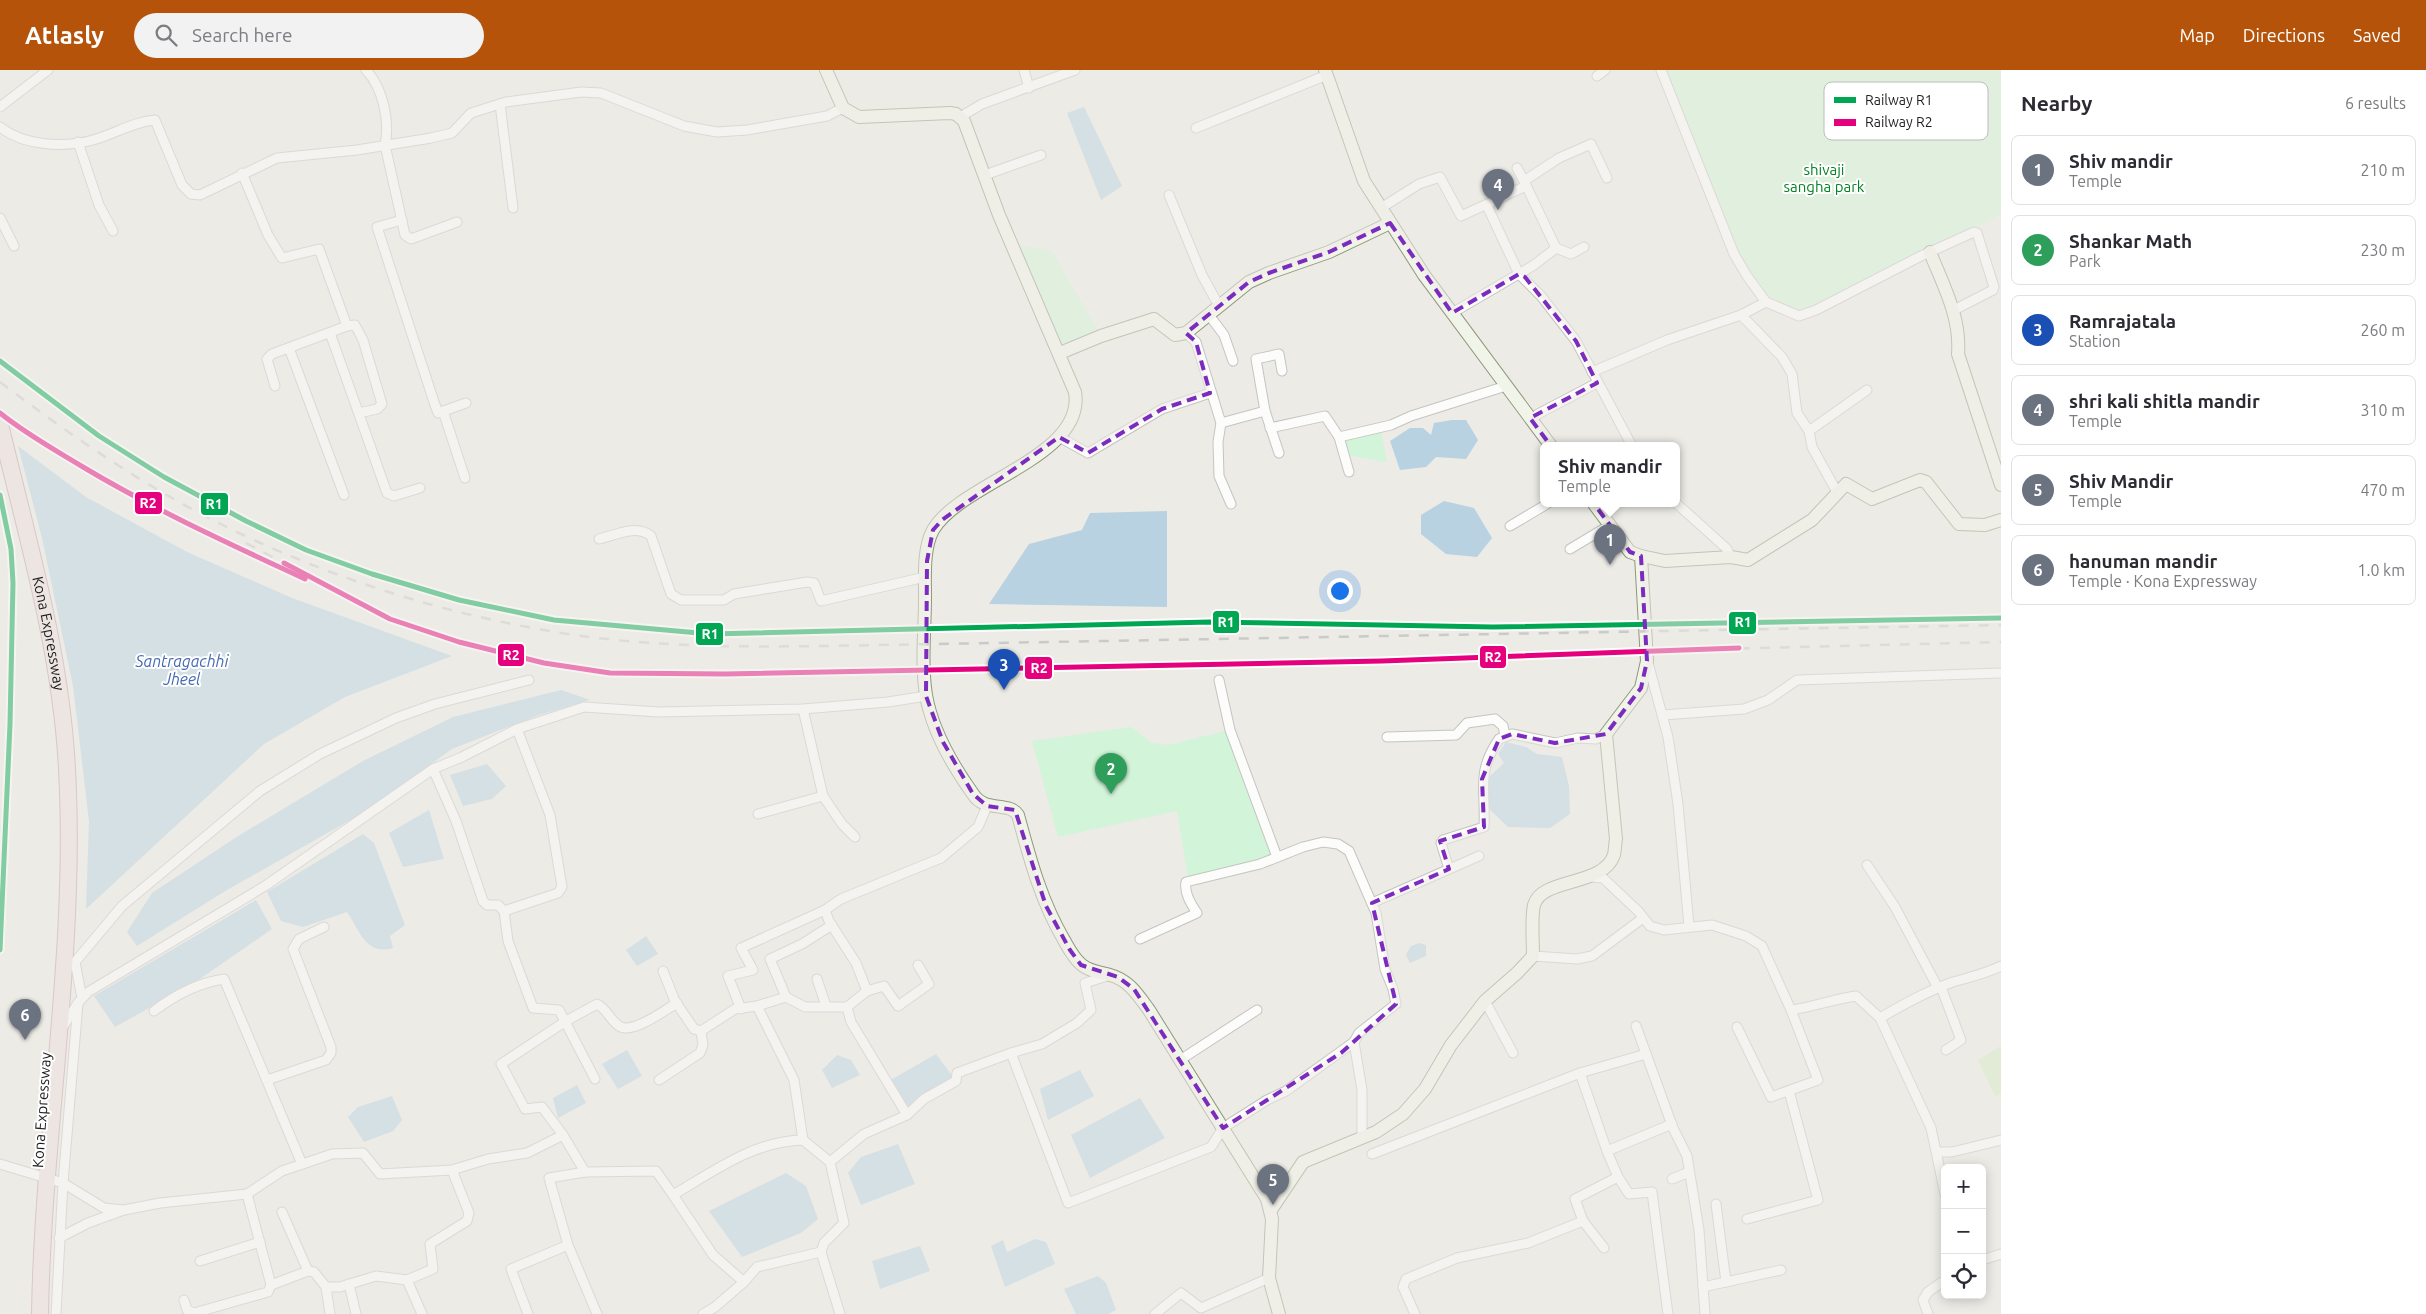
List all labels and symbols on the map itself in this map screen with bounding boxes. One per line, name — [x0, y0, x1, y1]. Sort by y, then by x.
legend — [1824, 82, 1988, 140]
text: Railway R1 — [1865, 92, 1933, 108]
text: Railway R2 — [1865, 114, 1933, 130]
park label: shivaji sangha park — [1784, 161, 1865, 195]
pin: 4 — [1482, 169, 1514, 210]
line badge: R2 — [134, 491, 163, 515]
line badge: R1 — [200, 492, 229, 516]
text: R2 — [139, 495, 157, 511]
text: R1 — [205, 496, 223, 512]
pin: 1 — [1594, 524, 1626, 565]
street label: Kona Expressway — [29, 575, 68, 692]
your location — [1327, 578, 1353, 604]
line badge: R1 — [1212, 610, 1240, 634]
line badge: R1 — [1728, 611, 1757, 635]
text: R1 — [1217, 614, 1235, 630]
text: R1 — [1734, 614, 1752, 630]
line badge: R1 — [695, 622, 724, 646]
text: R1 — [701, 626, 719, 642]
line badge: R2 — [497, 643, 525, 667]
line badge: R2 — [1479, 645, 1507, 669]
text: R2 — [502, 647, 520, 663]
pin: 3 — [988, 649, 1020, 690]
text: R2 — [1484, 649, 1502, 665]
water label: Santragachhi Jheel — [134, 652, 230, 688]
line badge: R2 — [1024, 656, 1053, 680]
text: R2 — [1030, 660, 1048, 676]
pin: 2 — [1095, 753, 1127, 794]
pin: 6 — [9, 999, 41, 1040]
street label: Kona Expressway — [29, 1052, 54, 1168]
pin: 5 — [1257, 1164, 1289, 1205]

